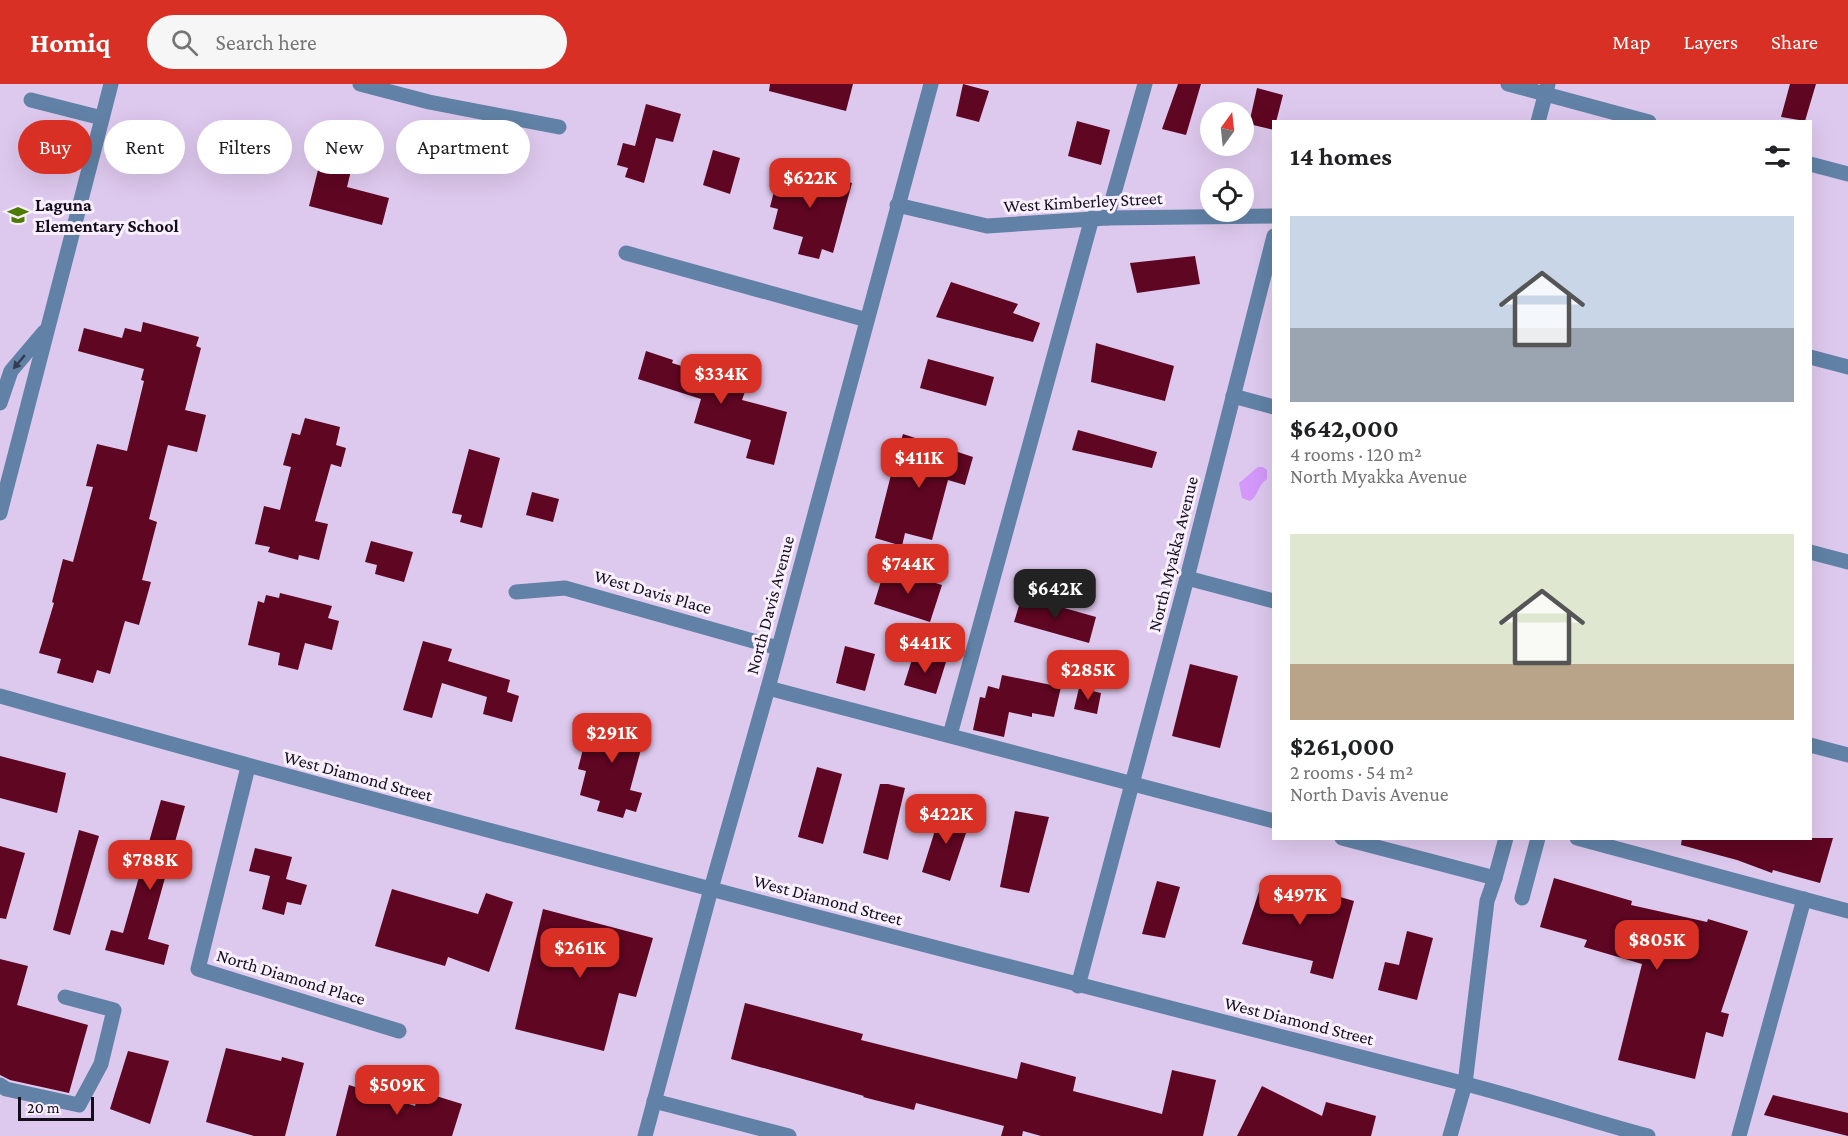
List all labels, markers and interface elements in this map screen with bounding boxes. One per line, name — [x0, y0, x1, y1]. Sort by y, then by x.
search box — [147, 15, 567, 69]
icon: search — [168, 26, 201, 59]
text: Homiq — [30, 27, 111, 58]
text: Search here — [216, 30, 317, 55]
text: Map — [1612, 30, 1651, 54]
text: Layers — [1684, 30, 1738, 54]
text: Share — [1771, 30, 1818, 54]
north arrow — [1200, 102, 1254, 156]
map controls — [1200, 102, 1254, 222]
chip: Buy — [18, 120, 92, 174]
chip: Rent — [104, 120, 185, 174]
chip: Filters — [197, 120, 292, 174]
chip: New — [304, 120, 384, 174]
chip: Apartment — [396, 120, 530, 174]
icon: filters — [1761, 140, 1794, 173]
text: 14 homes — [1290, 142, 1392, 171]
pin: $622K — [768, 158, 852, 209]
text: $622K — [783, 166, 837, 188]
button: locate — [1200, 168, 1254, 222]
street label: West Kimberley Street — [1003, 188, 1164, 216]
place label: Laguna Elementary School — [35, 195, 179, 236]
school or university icon: Laguna Elementary School — [6, 203, 30, 227]
icon: home — [1488, 255, 1596, 363]
one-way arrow — [13, 354, 26, 369]
pin: $334K — [679, 354, 763, 405]
text: $334K — [695, 362, 748, 384]
text: $642,000 — [1290, 414, 1399, 443]
pin: $411K — [877, 438, 961, 489]
text: 4 rooms · 120 m² — [1290, 443, 1422, 465]
text: $411K — [895, 446, 943, 468]
text: North Myakka Avenue — [1290, 465, 1467, 487]
street label: North Myakka Avenue — [1144, 474, 1202, 634]
street label: North Davis Avenue — [742, 533, 798, 677]
pin: $744K — [866, 544, 950, 595]
text: $744K — [881, 552, 935, 574]
street label: West Davis Place — [592, 566, 714, 618]
pin: $642K — [1013, 569, 1097, 620]
icon: home — [1488, 573, 1596, 681]
text: $642K — [1028, 577, 1082, 599]
pin: $441K — [883, 623, 967, 674]
text: $441K — [899, 631, 951, 653]
pin: $285K — [1046, 650, 1130, 701]
text: $285K — [1061, 658, 1115, 680]
pin: $291K — [570, 713, 654, 764]
text: $291K — [586, 721, 638, 743]
text: $261,000 — [1290, 732, 1395, 761]
street label: West Diamond Street — [281, 747, 436, 806]
text: 2 rooms · 54 m² — [1290, 761, 1413, 783]
text: North Davis Avenue — [1290, 783, 1449, 805]
pin: $422K — [904, 794, 988, 845]
text: $422K — [919, 802, 973, 824]
pin: $788K — [108, 840, 192, 891]
text: $788K — [122, 848, 178, 870]
street label: West Diamond Street — [751, 871, 906, 930]
pin: $497K — [1258, 875, 1342, 926]
text: $497K — [1273, 883, 1327, 905]
pin: $805K — [1615, 920, 1699, 971]
pin: $261K — [538, 928, 622, 979]
text: $805K — [1629, 928, 1685, 950]
text: $261K — [554, 936, 606, 958]
street label: North Diamond Place — [214, 945, 368, 1009]
street label: West Diamond Street — [1222, 993, 1377, 1049]
pin: $509K — [355, 1065, 439, 1116]
text: $509K — [369, 1073, 425, 1095]
scale bar — [18, 1094, 94, 1122]
text: 20 m — [27, 1099, 60, 1116]

